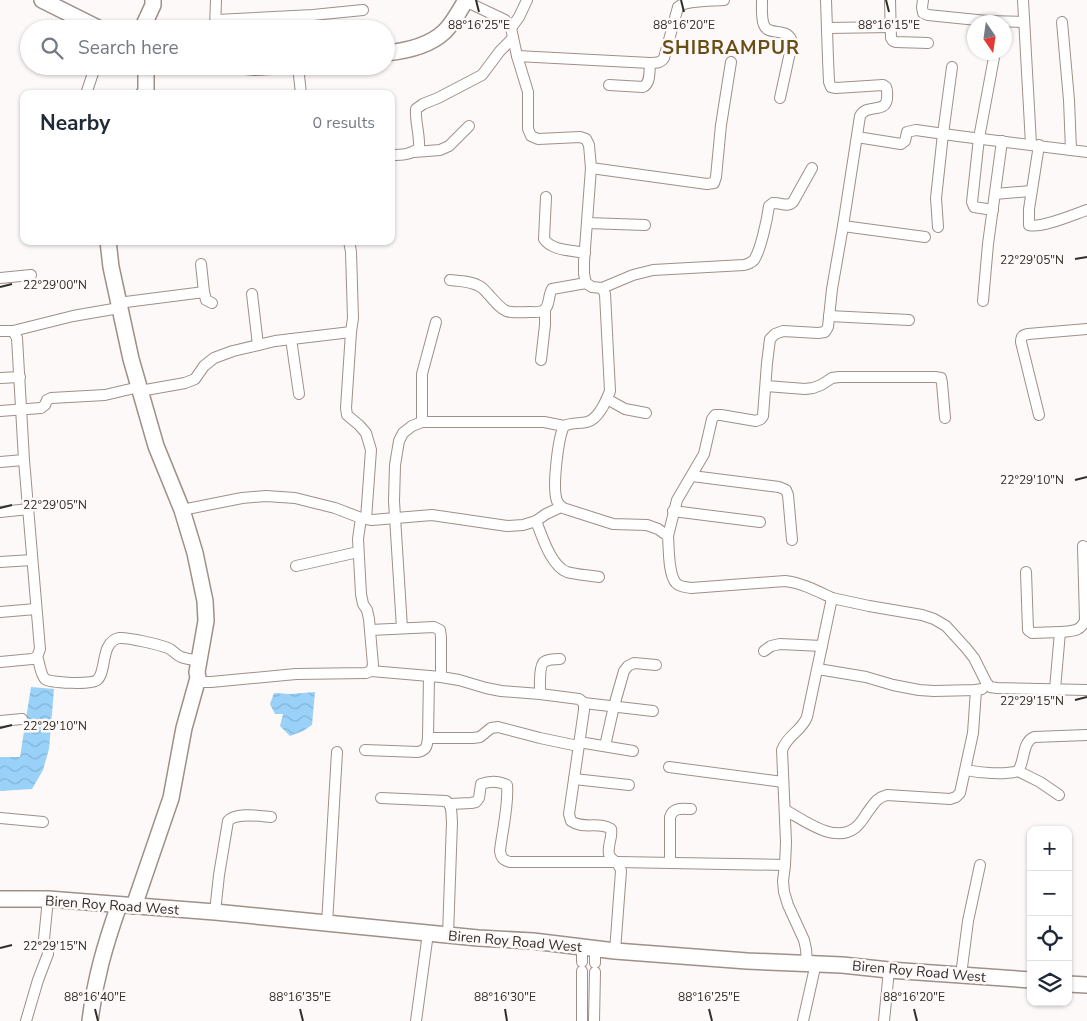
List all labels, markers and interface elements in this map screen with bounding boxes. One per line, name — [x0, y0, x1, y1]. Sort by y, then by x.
north arrow — [967, 15, 1012, 60]
text: 88°16'25"E — [448, 17, 510, 33]
text: 88°16'20"E — [653, 17, 715, 33]
text: 88°16'15"E — [858, 17, 920, 33]
search box — [20, 20, 395, 75]
icon: search — [38, 34, 66, 62]
text: Search here — [78, 35, 179, 61]
district label: SHIBRAMPUR — [662, 35, 800, 61]
text: Nearby — [40, 109, 110, 137]
text: 0 results — [313, 112, 375, 134]
text: 22°29'05"N — [1000, 252, 1064, 268]
text: 22°29'00"N — [23, 277, 87, 293]
text: 22°29'10"N — [1000, 472, 1064, 488]
text: 22°29'05"N — [23, 497, 87, 513]
text: 22°29'15"N — [1000, 693, 1064, 709]
text: 22°29'10"N — [23, 718, 87, 734]
map controls — [1027, 826, 1072, 1006]
button: + — [1027, 826, 1072, 871]
button: − — [1027, 871, 1072, 916]
street label: Biren Roy Road West — [44, 891, 180, 920]
button: locate — [1027, 916, 1072, 961]
street label: Biren Roy Road West — [447, 926, 583, 957]
text: 22°29'15"N — [23, 938, 87, 954]
street label: Biren Roy Road West — [851, 956, 987, 987]
button: layers — [1027, 961, 1072, 1006]
text: 88°16'40"E — [64, 989, 126, 1005]
text: 88°16'35"E — [269, 989, 331, 1005]
text: 88°16'30"E — [474, 989, 536, 1005]
text: 88°16'25"E — [678, 989, 740, 1005]
text: 88°16'20"E — [883, 989, 945, 1005]

